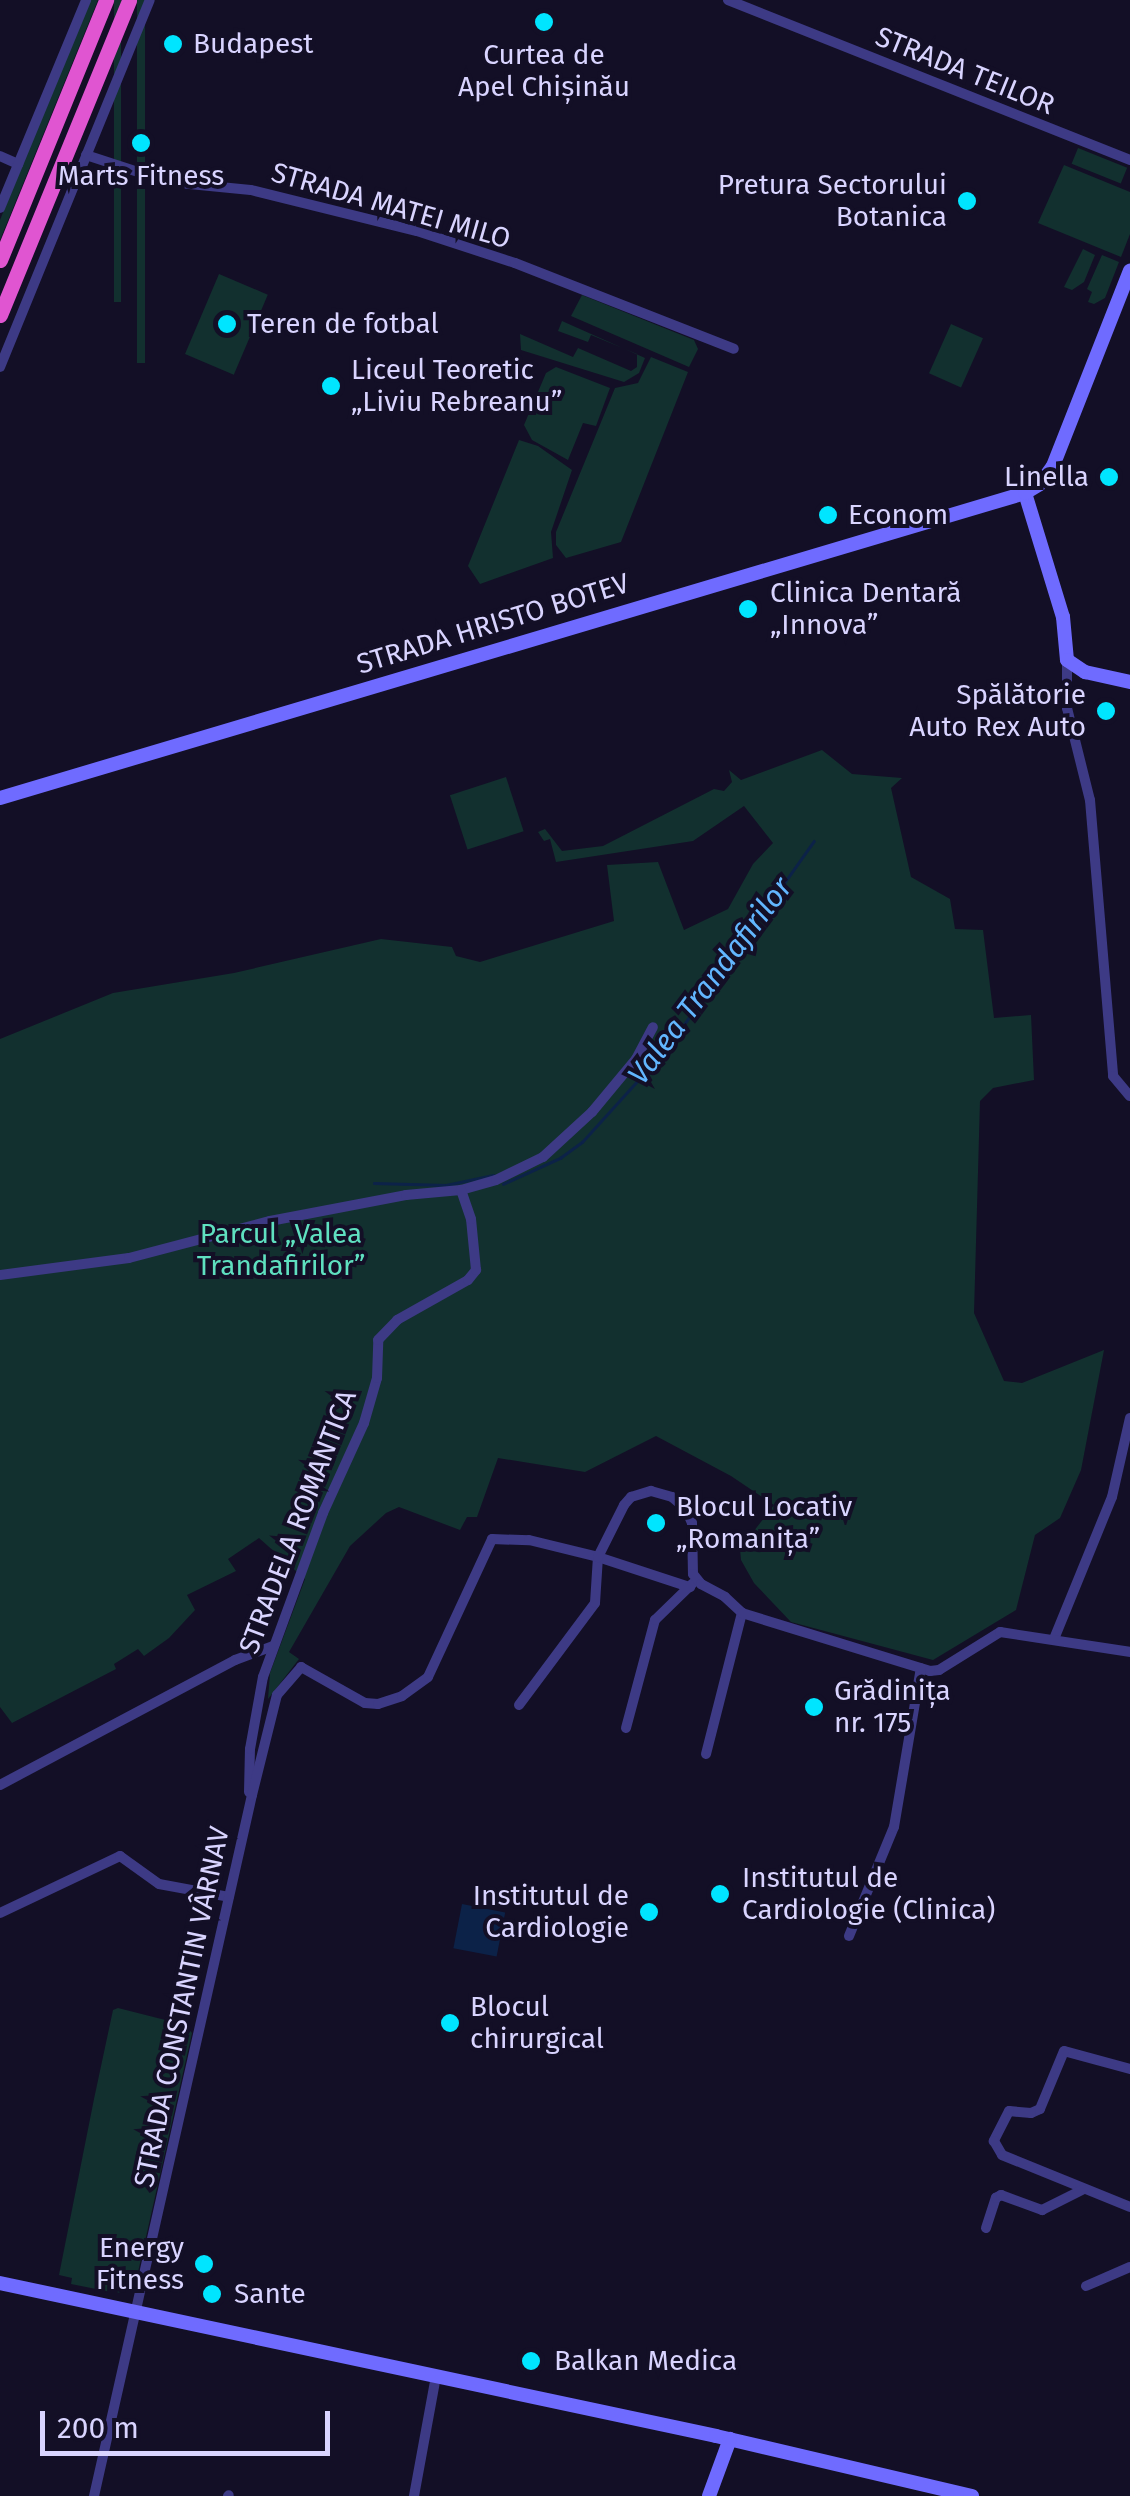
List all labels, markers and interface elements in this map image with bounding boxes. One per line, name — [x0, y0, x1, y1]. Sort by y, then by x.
marker: Curtea de Apel Chișinău — [533, 11, 555, 33]
street label: STRADA TEILOR — [871, 20, 1059, 122]
place label: Budapest — [193, 27, 313, 61]
marker: Budapest — [162, 33, 184, 55]
place label: Curtea de Apel Chișinău — [458, 38, 630, 104]
marker: Marts Fitness — [130, 132, 152, 154]
street label: STRADA MATEI MILO — [268, 156, 514, 256]
place label: Marts Fitness — [58, 159, 224, 193]
place label: Pretura Sectorului Botanica — [718, 168, 947, 234]
marker: Pretura Sectorului Botanica — [956, 190, 978, 212]
place label: Teren de fotbal — [247, 307, 439, 341]
marker: Teren de fotbal — [216, 313, 238, 335]
place label: Liceul Teoretic „Liviu Rebreanu” — [351, 353, 562, 419]
marker: Liceul Teoretic „Liviu Rebreanu” — [320, 375, 342, 397]
place label: Linella — [1004, 460, 1089, 494]
marker: Linella — [1098, 466, 1120, 488]
place label: Econom — [848, 498, 948, 532]
marker: Econom — [817, 504, 839, 526]
street label: STRADA HRISTO BOTEV — [353, 567, 633, 681]
place label: Clinica Dentară „Innova” — [770, 576, 961, 642]
marker: Clinica Dentară „Innova” — [735, 596, 761, 622]
place label: Spălătorie Auto Rex Auto — [909, 678, 1086, 744]
marker: Spălătorie Auto Rex Auto — [1095, 700, 1117, 722]
water label: Valea Trandafirilor — [620, 870, 800, 1092]
park label: Parcul „Valea Trandafirilor” — [197, 1217, 365, 1283]
street label: STRADELA ROMANTICA — [232, 1385, 364, 1659]
place label: Blocul Locativ „Romanița” — [676, 1490, 852, 1556]
marker: Blocul Locativ „Romanița” — [645, 1512, 667, 1534]
place label: Grădinița nr. 175 — [834, 1674, 951, 1740]
marker: Grădinița nr. 175 — [803, 1696, 825, 1718]
street label: STRADA CONSTANTIN VÂRNAV — [127, 1824, 237, 2190]
place label: Institutul de Cardiologie (Clinica) — [742, 1861, 995, 1927]
place label: Institutul de Cardiologie — [473, 1879, 629, 1945]
marker: Institutul de Cardiologie (Clinica) — [707, 1881, 733, 1907]
marker: Institutul de Cardiologie — [638, 1901, 660, 1923]
place label: Blocul chirurgical — [470, 1990, 604, 2056]
marker: Blocul chirurgical — [439, 2012, 461, 2034]
place label: Energy Fitness — [96, 2231, 184, 2297]
marker: Energy Fitness — [193, 2253, 215, 2275]
place label: Sante — [234, 2277, 306, 2311]
marker: Sante — [199, 2281, 225, 2307]
place label: Balkan Medica — [554, 2344, 737, 2378]
marker: Balkan Medica — [518, 2348, 544, 2374]
scale bar — [45, 2391, 335, 2453]
text: 200 m — [57, 2410, 139, 2446]

